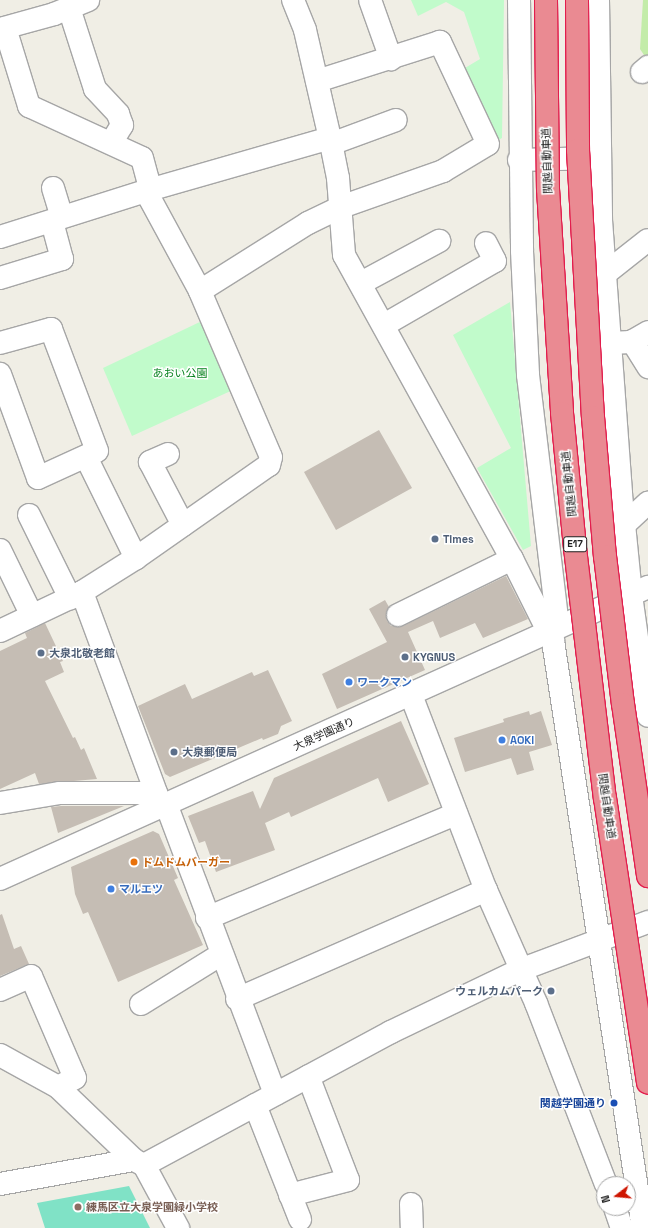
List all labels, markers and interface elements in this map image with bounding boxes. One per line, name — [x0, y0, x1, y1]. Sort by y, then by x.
street label: 関越自動車道 — [539, 128, 555, 194]
park label: あおい公園 — [153, 366, 207, 380]
street label: 関越自動車道 — [559, 450, 579, 518]
place label: Times — [443, 532, 474, 546]
marker: Times — [430, 534, 440, 544]
road number: E17 — [563, 536, 587, 552]
place label: 大泉北敬老館 — [49, 646, 115, 660]
marker: 大泉北敬老館 — [36, 648, 46, 658]
place label: KYGNUS — [413, 650, 455, 664]
marker: KYGNUS — [400, 652, 410, 662]
place label: ワークマン — [357, 675, 412, 689]
marker: ワークマン — [344, 677, 354, 687]
street label: 大泉学園通り — [291, 715, 357, 753]
place label: AOKI — [510, 733, 534, 747]
marker: AOKI — [497, 735, 507, 745]
place label: 大泉郵便局 — [182, 745, 237, 759]
marker: 大泉郵便局 — [169, 747, 179, 757]
street label: 関越自動車道 — [596, 772, 618, 840]
place label: ドムドムバーガー — [142, 855, 230, 869]
marker: ドムドムバーガー — [129, 857, 139, 867]
place label: マルエツ — [119, 882, 163, 896]
marker: マルエツ — [106, 884, 116, 894]
place label: ウェルカムパーク — [455, 984, 543, 998]
marker: ウェルカムパーク — [546, 986, 556, 996]
place label: 関越学園通り — [540, 1096, 606, 1110]
marker: 関越学園通り — [609, 1098, 619, 1108]
north arrow — [596, 1176, 636, 1216]
text: N — [598, 1194, 613, 1205]
place label: 練馬区立大泉学園緑小学校 — [86, 1200, 218, 1214]
marker: 練馬区立大泉学園緑小学校 — [73, 1202, 83, 1212]

